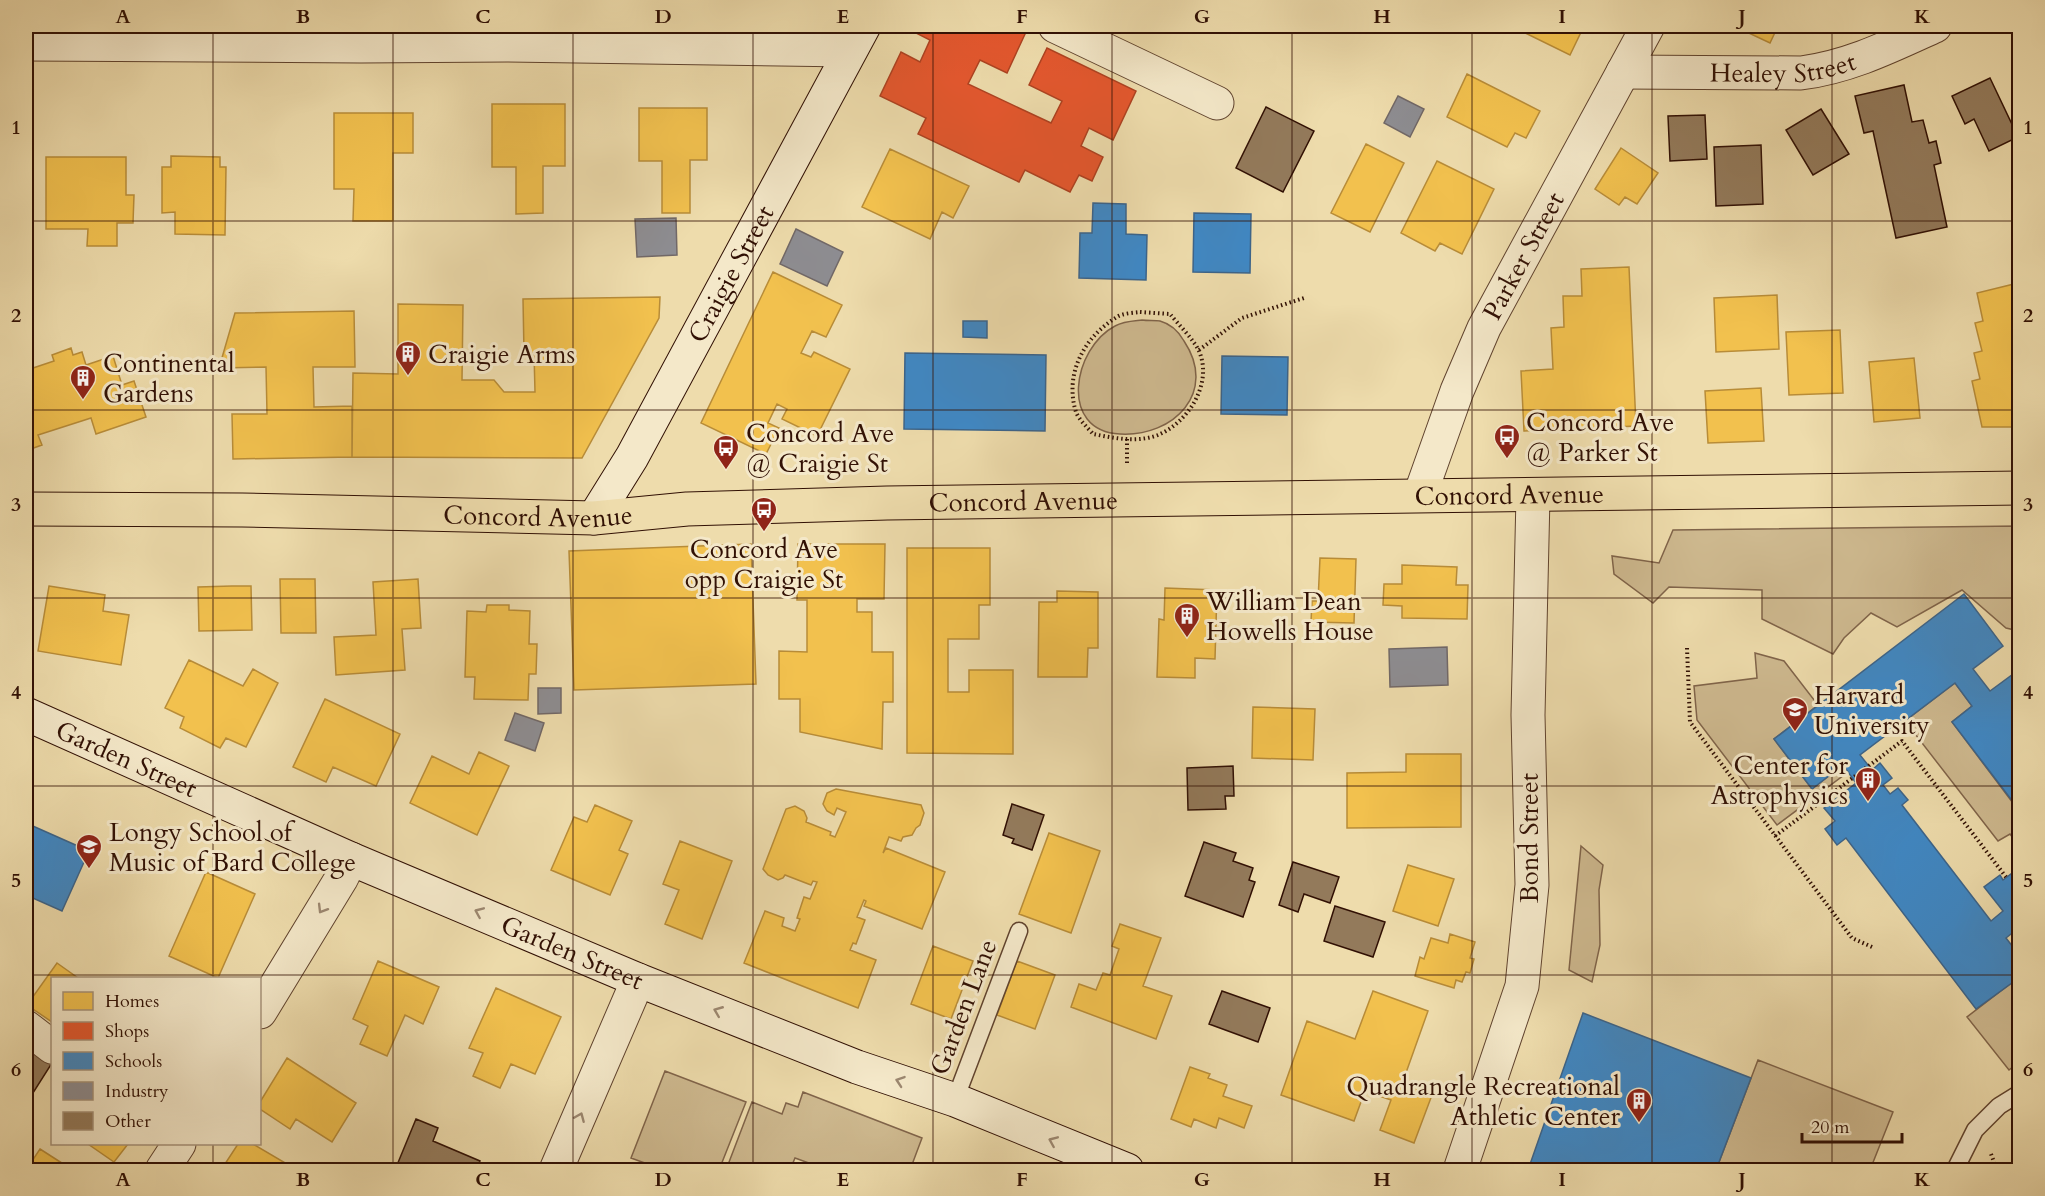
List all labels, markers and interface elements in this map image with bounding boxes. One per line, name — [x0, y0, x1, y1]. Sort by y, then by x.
text: A — [115, 3, 131, 30]
text: B — [296, 3, 310, 30]
text: C — [475, 3, 491, 30]
text: D — [654, 3, 672, 30]
text: E — [837, 3, 849, 30]
text: F — [1016, 3, 1028, 30]
text: G — [1194, 3, 1210, 30]
text: H — [1373, 3, 1391, 30]
text: I — [1558, 3, 1566, 30]
text: J — [1735, 3, 1746, 30]
text: K — [1914, 3, 1931, 30]
street label: Healey Street — [1710, 44, 1860, 91]
text: 1 — [11, 114, 21, 141]
text: 1 — [2023, 114, 2033, 141]
street label: Parker Street — [1475, 186, 1573, 326]
street label: Craigie Street — [680, 199, 782, 349]
text: 2 — [11, 302, 21, 329]
text: 2 — [2023, 302, 2033, 329]
place label: Craigie Arms — [428, 337, 575, 372]
building icon: Craigie Arms — [393, 339, 423, 377]
place label: Continental Gardens — [103, 346, 235, 411]
building icon: Continental Gardens — [68, 363, 98, 401]
place label: Concord Ave @ Parker St — [1526, 405, 1674, 470]
place label: Concord Ave @ Craigie St — [746, 416, 894, 481]
bus stop icon: Concord Ave @ Parker St — [1492, 422, 1522, 460]
bus stop icon: Concord Ave @ Craigie St — [711, 433, 741, 471]
street label: Concord Avenue — [1414, 477, 1604, 514]
street label: Concord Avenue — [928, 483, 1118, 520]
text: 3 — [11, 491, 21, 518]
text: 3 — [2023, 491, 2033, 518]
bus stop icon: Concord Ave opp Craigie St — [749, 495, 779, 533]
street label: Concord Avenue — [443, 497, 634, 536]
place label: Concord Ave opp Craigie St — [685, 532, 843, 597]
place label: William Dean Howells House — [1205, 584, 1374, 649]
building icon: William Dean Howells House — [1172, 601, 1202, 639]
place label: Harvard University — [1814, 678, 1930, 743]
text: 4 — [11, 679, 21, 706]
text: 4 — [2023, 679, 2033, 706]
school or university icon: Harvard University — [1780, 695, 1810, 733]
street label: Garden Street — [50, 712, 202, 806]
place label: Center for Astrophysics — [1711, 748, 1849, 813]
building icon: Center for Astrophysics — [1853, 765, 1883, 803]
street label: Bond Street — [1512, 773, 1547, 903]
place label: Longy School of Music of Bard College — [109, 815, 356, 880]
school or university icon: Longy School of Music of Bard College — [74, 832, 104, 870]
text: 5 — [11, 867, 21, 894]
text: 5 — [2023, 867, 2033, 894]
one-way arrow — [317, 903, 329, 913]
street label: Garden Street — [496, 907, 648, 998]
one-way arrow — [475, 908, 486, 920]
street label: Garden Lane — [922, 934, 1005, 1080]
legend — [51, 977, 261, 1145]
text: Homes — [105, 989, 159, 1014]
one-way arrow — [713, 1006, 724, 1018]
text: Shops — [105, 1019, 149, 1044]
text: Schools — [105, 1049, 162, 1074]
text: 6 — [11, 1056, 21, 1083]
text: 6 — [2023, 1056, 2033, 1083]
place label: Quadrangle Recreational Athletic Center — [1346, 1069, 1621, 1134]
one-way arrow — [895, 1076, 905, 1089]
text: Industry — [105, 1079, 169, 1104]
building icon: Quadrangle Recreational Athletic Center — [1624, 1086, 1654, 1124]
scale bar — [1802, 1106, 1902, 1144]
text: Other — [105, 1109, 151, 1134]
one-way arrow — [572, 1112, 584, 1123]
text: 20 m — [1811, 1115, 1850, 1140]
one-way arrow — [1048, 1136, 1059, 1148]
text: A — [115, 1166, 131, 1193]
text: B — [296, 1166, 310, 1193]
text: C — [475, 1166, 491, 1193]
text: D — [654, 1166, 672, 1193]
text: E — [837, 1166, 849, 1193]
text: F — [1016, 1166, 1028, 1193]
text: G — [1194, 1166, 1210, 1193]
text: H — [1373, 1166, 1391, 1193]
text: I — [1558, 1166, 1566, 1193]
text: J — [1735, 1166, 1746, 1193]
text: K — [1914, 1166, 1931, 1193]

